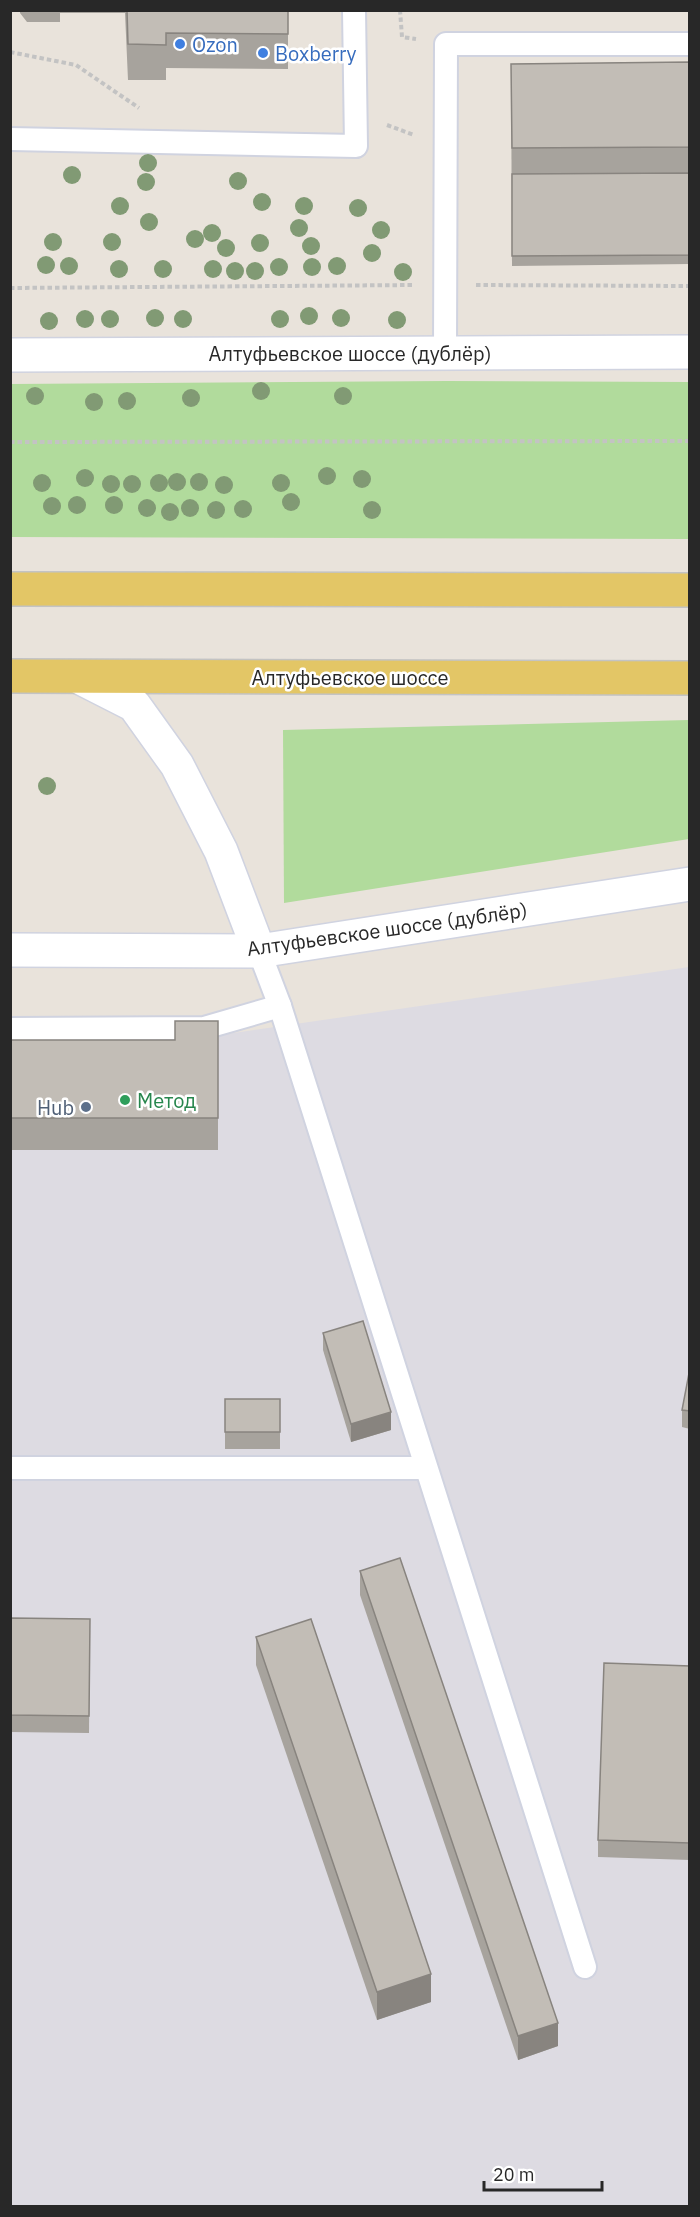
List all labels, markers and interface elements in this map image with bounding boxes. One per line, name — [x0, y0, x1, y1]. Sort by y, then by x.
place label: Ozon — [192, 31, 238, 58]
marker: Ozon — [173, 37, 187, 51]
place label: Boxberry — [275, 40, 357, 67]
marker: Boxberry — [256, 46, 270, 60]
street label: Алтуфьевское шоссе (дублёр) — [209, 340, 491, 367]
street label: Алтуфьевское шоссе — [251, 664, 449, 691]
street label: Алтуфьевское шоссе (дублёр) — [245, 896, 529, 962]
place label: Метод — [137, 1087, 196, 1114]
marker: Метод — [118, 1093, 132, 1107]
place label: Hub — [37, 1094, 74, 1121]
marker: Hub — [79, 1100, 93, 1114]
scale bar — [484, 2154, 602, 2192]
text: 20 m — [493, 2163, 535, 2186]

